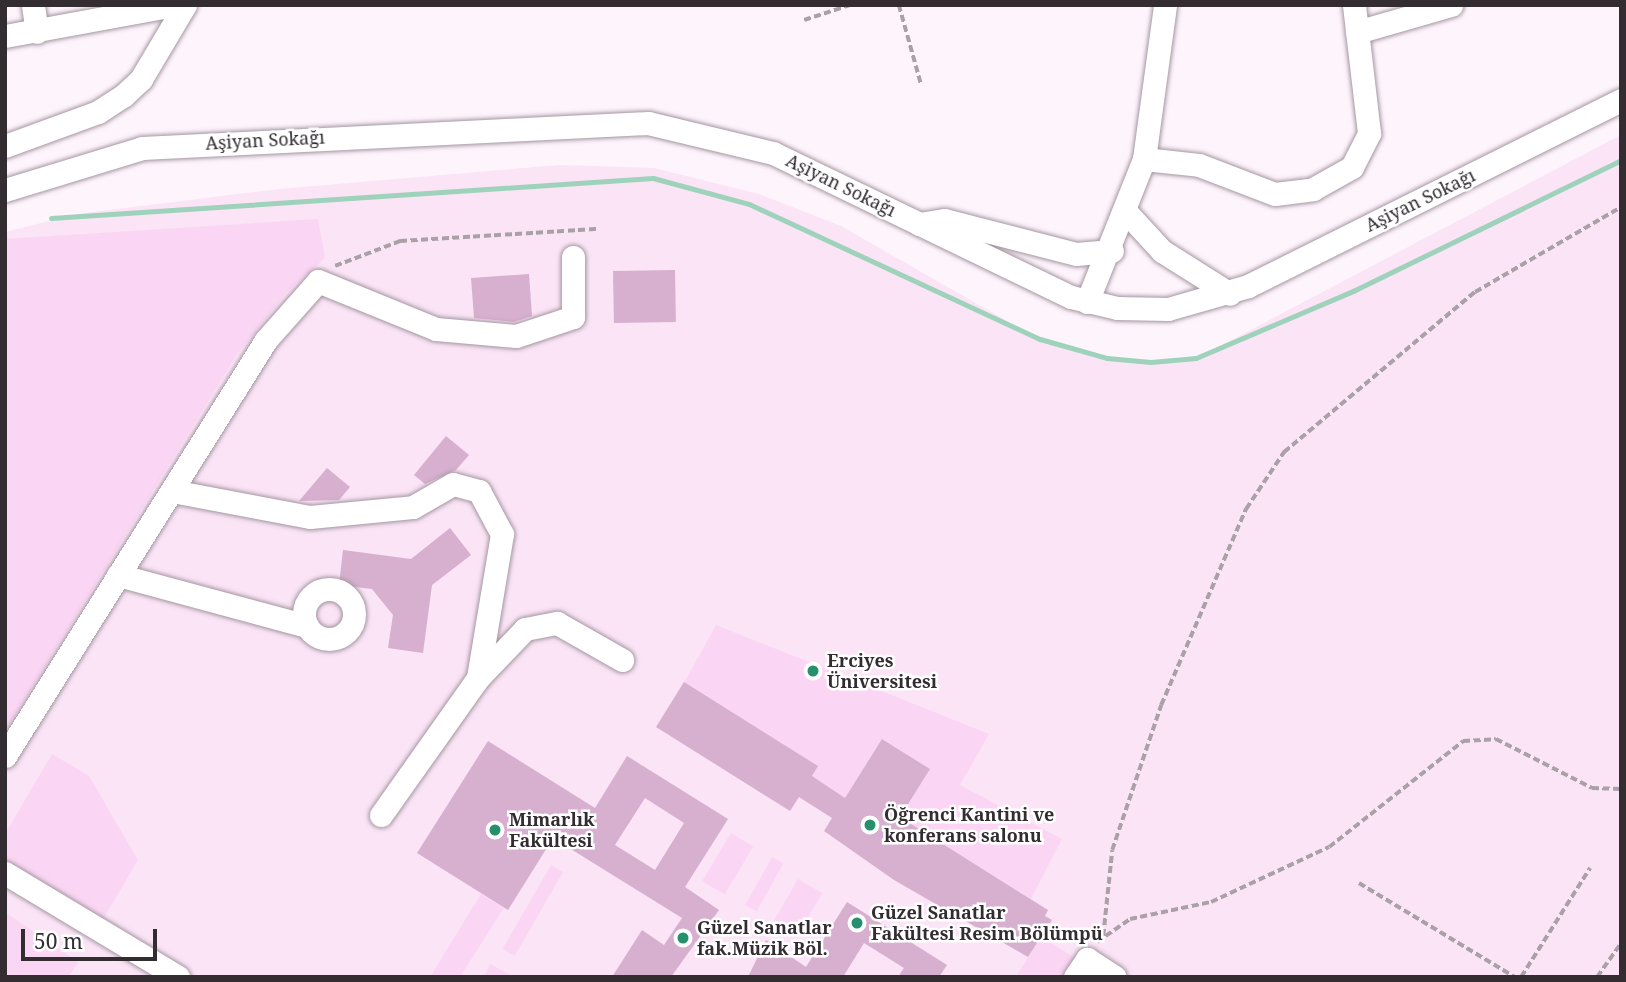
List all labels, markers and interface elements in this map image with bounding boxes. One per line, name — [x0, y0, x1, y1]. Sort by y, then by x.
street label: Aşiyan Sokağı — [205, 126, 325, 154]
street label: Aşiyan Sokağı — [783, 149, 899, 221]
street label: Aşiyan Sokağı — [1362, 164, 1478, 236]
place label: Erciyes Üniversitesi — [827, 650, 937, 692]
marker: Erciyes Üniversitesi — [805, 663, 821, 679]
place label: Öğrenci Kantini ve konferans salonu — [884, 804, 1054, 846]
place label: Mimarlık Fakültesi — [509, 809, 595, 852]
marker: Öğrenci Kantini ve konferans salonu — [862, 817, 878, 833]
marker: Mimarlık Fakültesi — [487, 822, 503, 838]
place label: Güzel Sanatlar Fakültesi Resim Bölümpü — [871, 902, 1103, 944]
marker: Güzel Sanatlar Fakültesi Resim Bölümpü — [849, 915, 865, 931]
scale bar — [24, 916, 161, 960]
place label: Güzel Sanatlar fak.Müzik Böl. — [697, 917, 832, 960]
text: 50 m — [34, 927, 83, 955]
marker: Güzel Sanatlar fak.Müzik Böl. — [675, 930, 691, 946]

